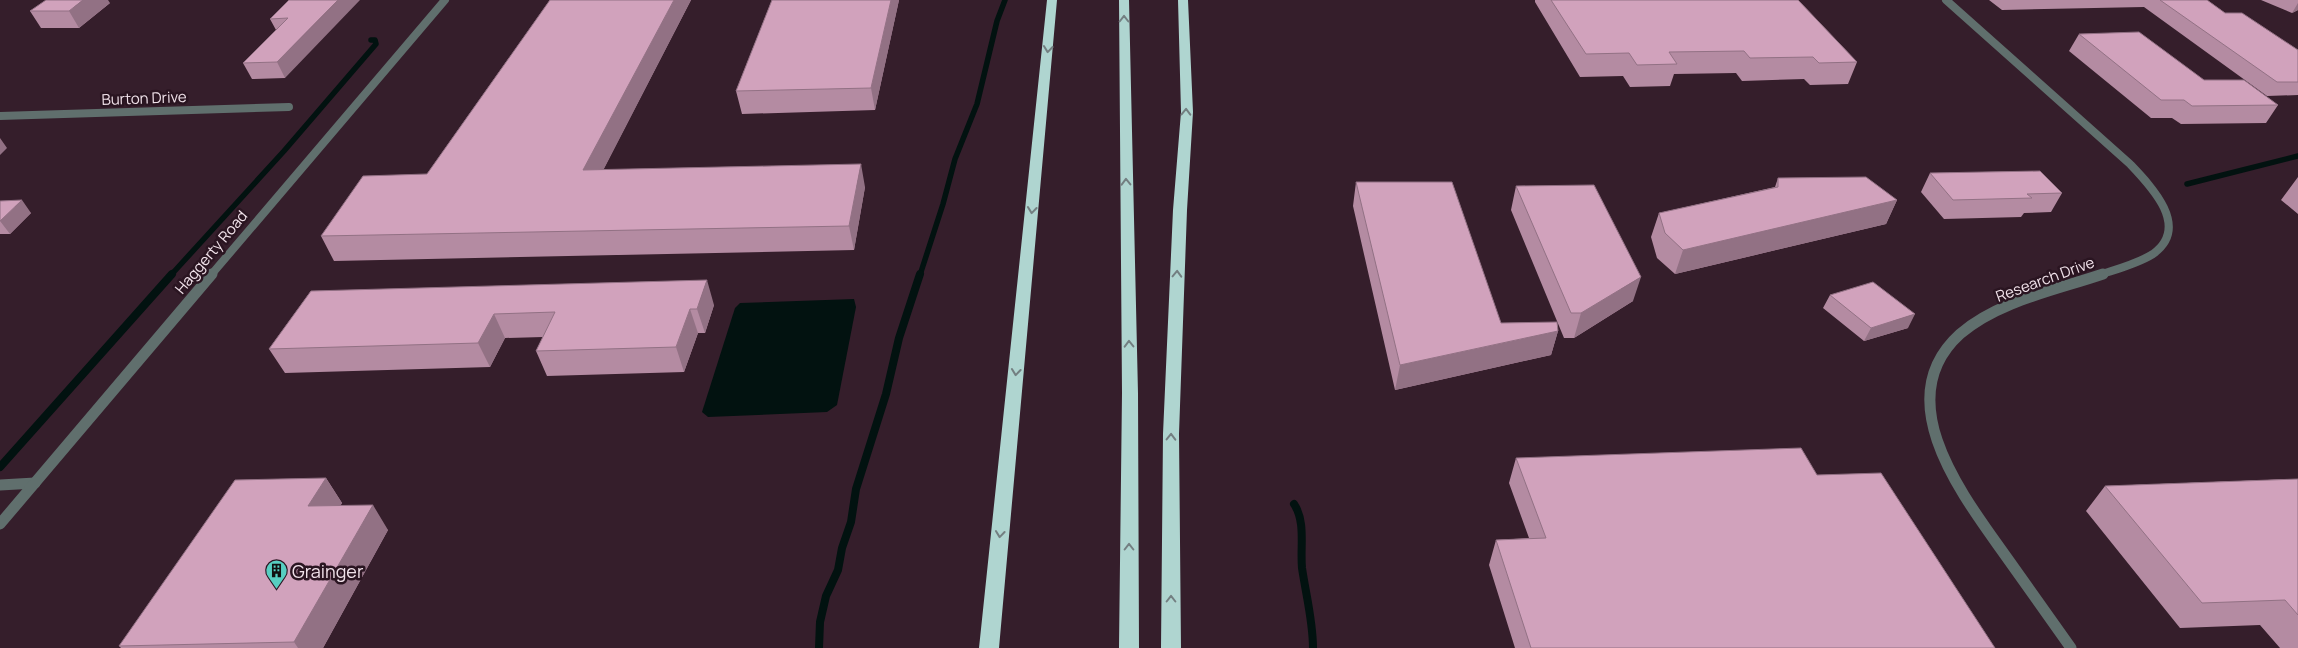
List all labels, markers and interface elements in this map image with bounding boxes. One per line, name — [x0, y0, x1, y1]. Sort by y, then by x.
one-way arrow — [1119, 15, 1129, 23]
one-way arrow — [1042, 45, 1053, 53]
street label: Burton Drive — [101, 86, 187, 110]
one-way arrow — [1181, 108, 1192, 116]
one-way arrow — [1121, 178, 1132, 186]
street label: Haggerty Road — [170, 206, 252, 298]
one-way arrow — [1027, 207, 1038, 215]
street label: Research Drive — [1993, 251, 2097, 307]
one-way arrow — [1172, 270, 1183, 278]
one-way arrow — [1124, 340, 1134, 348]
one-way arrow — [1011, 368, 1022, 376]
one-way arrow — [1166, 433, 1176, 440]
one-way arrow — [995, 530, 1006, 538]
one-way arrow — [1124, 543, 1134, 550]
building icon: Grainger — [264, 559, 288, 590]
place label: Grainger — [292, 559, 364, 583]
one-way arrow — [1166, 595, 1176, 603]

